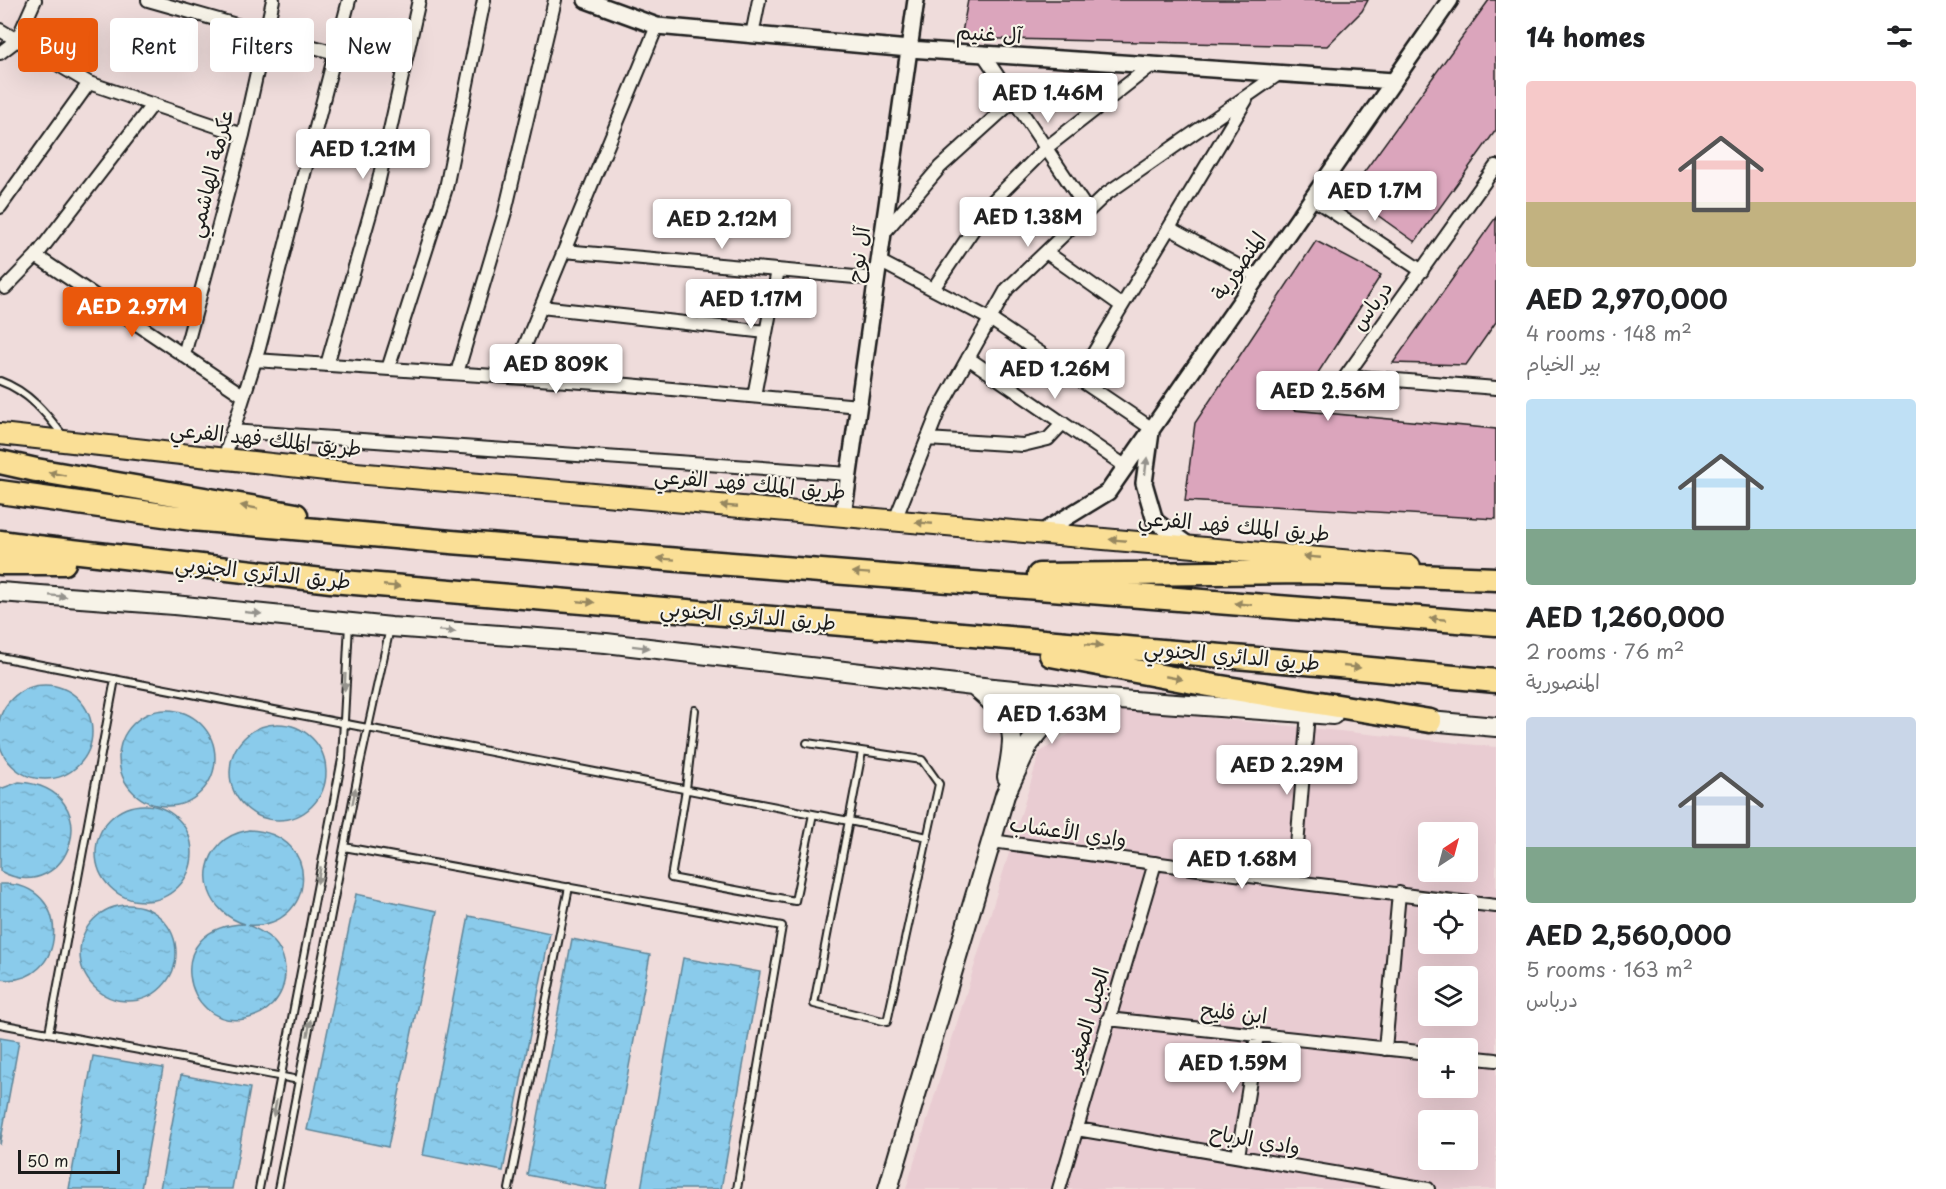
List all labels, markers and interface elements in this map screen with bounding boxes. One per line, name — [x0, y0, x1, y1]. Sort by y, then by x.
street label: آل غنيم — [955, 14, 1024, 52]
text: 14 homes — [1526, 17, 1645, 56]
chip: Buy — [18, 18, 98, 72]
chip: Rent — [110, 18, 198, 72]
chip: Filters — [210, 18, 314, 72]
chip: New — [326, 18, 412, 72]
icon: filters — [1883, 20, 1916, 53]
pin: AED 1.46M — [979, 73, 1117, 124]
text: AED 1.46M — [993, 77, 1103, 107]
street label: عكرمة الهاشمي — [178, 105, 245, 242]
icon: home — [1667, 120, 1775, 228]
pin: AED 1.21M — [294, 129, 432, 180]
text: AED 1.21M — [310, 133, 416, 163]
pin: AED 1.7M — [1313, 171, 1437, 222]
text: AED 1.7M — [1328, 175, 1422, 205]
pin: AED 1.38M — [959, 197, 1097, 248]
pin: AED 2.12M — [653, 199, 791, 250]
text: AED 1.38M — [974, 201, 1082, 231]
text: AED 2.12M — [667, 203, 777, 233]
street label: آل نوح — [837, 224, 877, 285]
street label: المنصورية — [1202, 224, 1273, 306]
street label: درباس — [1342, 273, 1399, 336]
pin: AED 1.17M — [682, 279, 820, 330]
text: AED 2,970,000 — [1526, 279, 1728, 318]
text: AED 1.17M — [700, 283, 802, 313]
pin: AED 2.97M — [63, 287, 201, 338]
text: AED 2.97M — [77, 291, 187, 321]
text: 4 rooms · 148 m² — [1526, 318, 1692, 348]
pin: AED 809K — [494, 344, 618, 395]
text: AED 809K — [504, 348, 608, 378]
text: بير الخيام — [1526, 348, 1601, 378]
pin: AED 1.26M — [986, 349, 1124, 400]
text: AED 1.26M — [1000, 353, 1110, 383]
pin: AED 2.56M — [1259, 371, 1397, 422]
text: AED 2.56M — [1270, 375, 1386, 405]
street label: طريق الملك فهد الفرعي — [169, 411, 363, 468]
icon: home — [1667, 438, 1775, 546]
one-way arrow — [1142, 457, 1151, 476]
street label: طريق الملك فهد الفرعي — [653, 458, 847, 511]
one-way arrow — [47, 469, 66, 478]
street label: طريق الملك فهد الفرعي — [1137, 500, 1331, 553]
one-way arrow — [720, 501, 739, 511]
one-way arrow — [239, 502, 258, 511]
one-way arrow — [914, 518, 933, 528]
one-way arrow — [1108, 535, 1127, 545]
street label: طريق الدائري الجنوبي — [173, 546, 353, 601]
one-way arrow — [1303, 552, 1322, 562]
one-way arrow — [657, 554, 676, 563]
one-way arrow — [851, 568, 870, 578]
one-way arrow — [382, 581, 401, 591]
street label: طريق الدائري الجنوبي — [658, 590, 837, 643]
one-way arrow — [49, 591, 68, 601]
text: AED 1,260,000 — [1526, 597, 1725, 636]
one-way arrow — [577, 598, 596, 607]
one-way arrow — [1234, 599, 1253, 609]
one-way arrow — [243, 608, 262, 618]
one-way arrow — [1428, 615, 1447, 624]
one-way arrow — [437, 627, 456, 636]
street label: طريق الدائري الجنوبي — [1142, 630, 1321, 683]
text: 2 rooms · 76 m² — [1526, 636, 1684, 666]
one-way arrow — [1085, 640, 1104, 650]
one-way arrow — [632, 642, 651, 652]
one-way arrow — [1342, 662, 1361, 672]
text: المنصورية — [1526, 666, 1600, 696]
one-way arrow — [341, 673, 350, 692]
one-way arrow — [1165, 674, 1184, 683]
pin: AED 1.63M — [983, 694, 1121, 745]
text: AED 1.63M — [997, 698, 1107, 728]
pin: AED 2.29M — [1218, 745, 1356, 796]
text: AED 2.29M — [1230, 749, 1344, 779]
icon: home — [1667, 756, 1775, 864]
one-way arrow — [350, 786, 359, 805]
street label: وادي الأعشاب — [1007, 806, 1129, 855]
north arrow — [1418, 822, 1478, 882]
map controls — [1418, 822, 1478, 1170]
pin: AED 1.68M — [1173, 839, 1311, 890]
text: AED 1.68M — [1187, 843, 1297, 873]
one-way arrow — [314, 865, 323, 884]
button: locate — [1418, 894, 1478, 954]
text: AED 2,560,000 — [1526, 915, 1731, 954]
text: 5 rooms · 163 m² — [1526, 954, 1693, 984]
street label: الجبل الصغير — [1055, 963, 1116, 1077]
button: layers — [1418, 966, 1478, 1026]
text: درباس — [1526, 984, 1578, 1014]
street label: ابن فليح — [1199, 992, 1269, 1030]
one-way arrow — [305, 1019, 314, 1038]
button: + — [1418, 1038, 1478, 1098]
pin: AED 1.59M — [1164, 1043, 1302, 1094]
text: AED 1.59M — [1179, 1047, 1287, 1077]
one-way arrow — [270, 1098, 279, 1117]
button: − — [1418, 1110, 1478, 1170]
street label: وادي الرباح — [1207, 1114, 1303, 1163]
scale bar — [18, 1147, 120, 1174]
text: 50 m — [27, 1148, 68, 1172]

